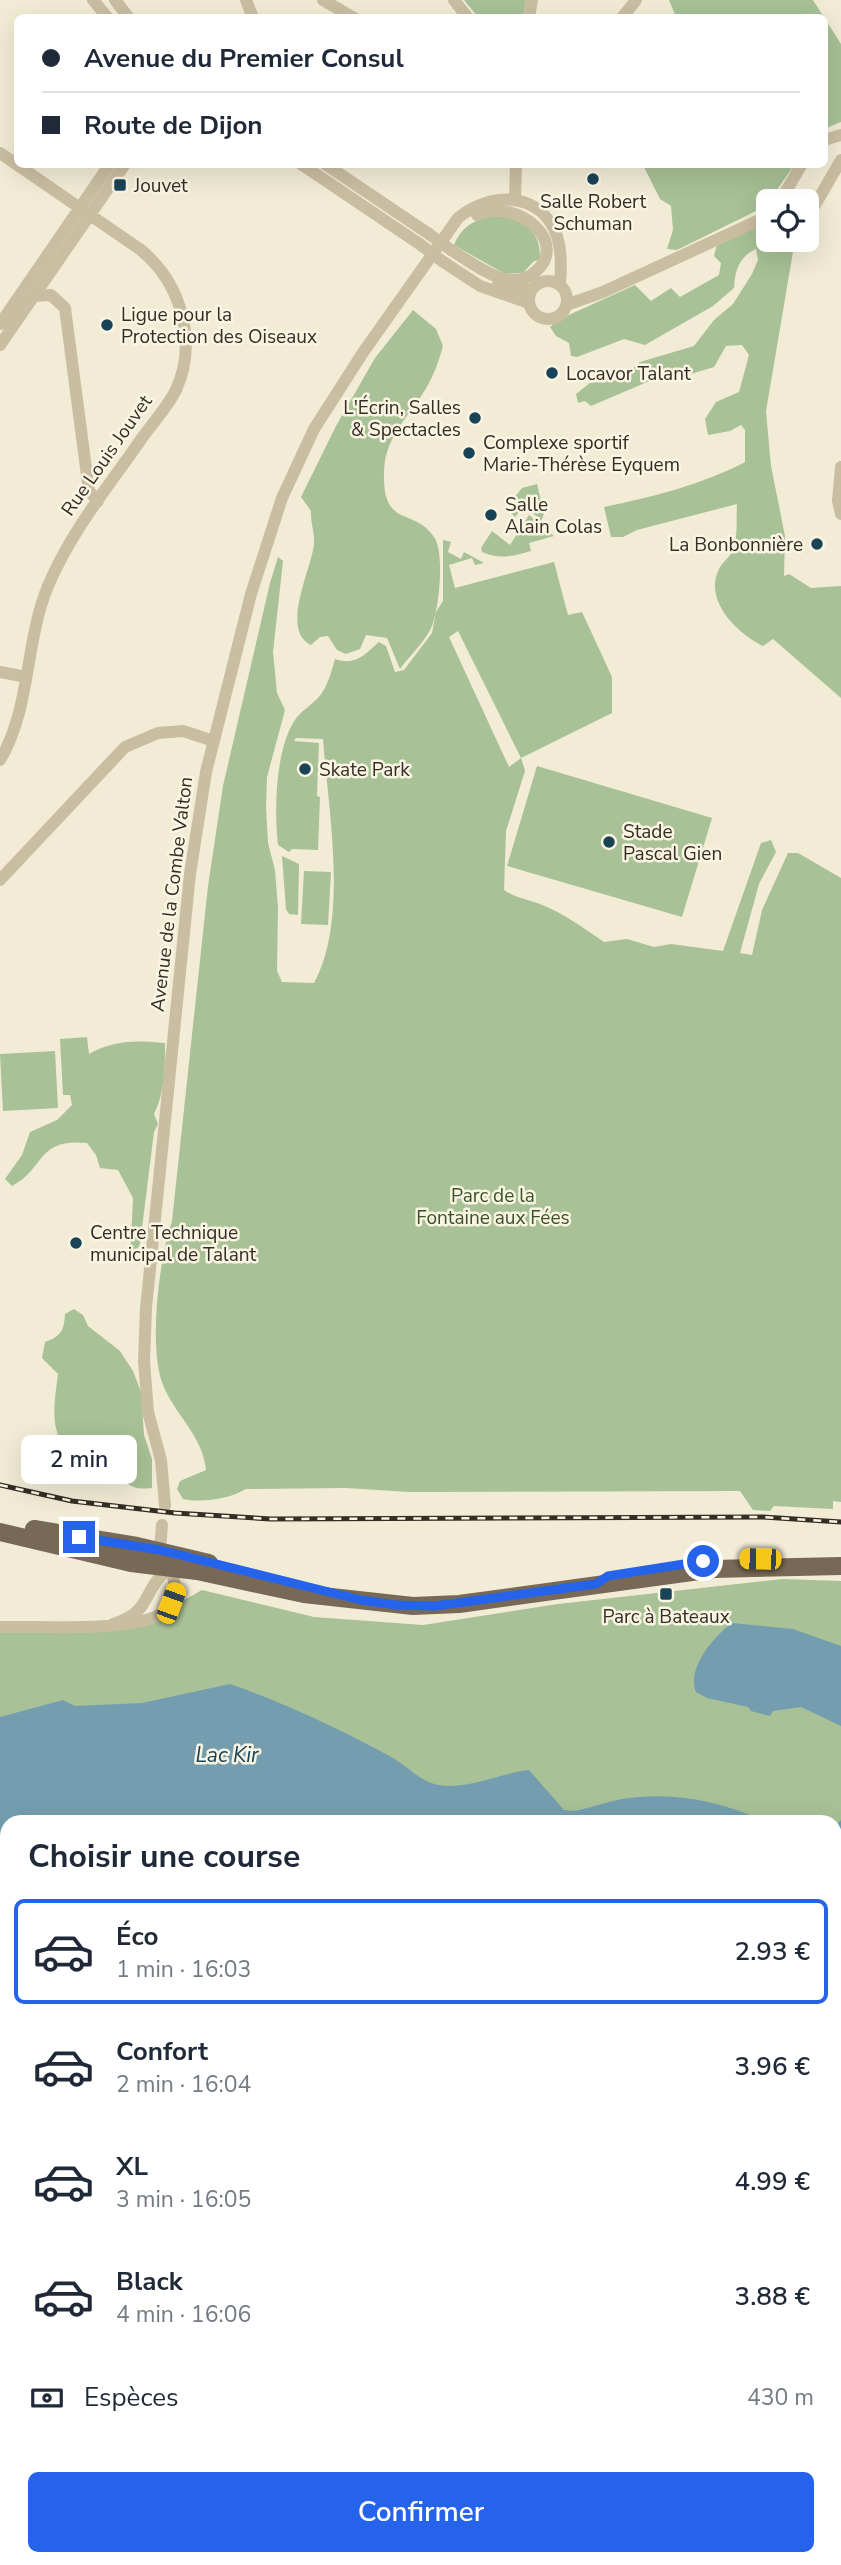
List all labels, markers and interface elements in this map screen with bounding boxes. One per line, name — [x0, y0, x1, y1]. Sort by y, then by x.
text: Avenue du Premier Consul — [84, 41, 404, 76]
text: Route de Dijon — [84, 108, 263, 143]
marker: Salle Robert Schuman — [585, 171, 601, 187]
place label: Jouvet — [133, 173, 188, 199]
marker: Jouvet — [112, 177, 128, 193]
place label: Salle Robert Schuman — [540, 189, 646, 237]
map controls — [756, 189, 819, 252]
button: locate — [756, 189, 819, 252]
place label: Ligue pour la Protection des Oiseaux — [121, 302, 317, 350]
marker: Ligue pour la Protection des Oiseaux — [99, 317, 115, 333]
place label: Locavor Talant — [566, 361, 691, 387]
marker: Locavor Talant — [544, 365, 560, 381]
street label: Rue Louis Jouvet — [55, 390, 158, 521]
place label: L'Écrin, Salles & Spectacles — [343, 395, 461, 443]
marker: L'Écrin, Salles & Spectacles — [467, 410, 483, 426]
place label: Complexe sportif Marie-Thérèse Eyquem — [483, 430, 680, 478]
marker: Complexe sportif Marie-Thérèse Eyquem — [461, 445, 477, 461]
place label: Salle Alain Colas — [505, 492, 602, 540]
marker: Salle Alain Colas — [483, 507, 499, 523]
place label: La Bonbonnière — [669, 532, 803, 558]
marker: La Bonbonnière — [809, 536, 825, 552]
place label: Skate Park — [319, 757, 410, 783]
marker: Skate Park — [297, 761, 313, 777]
street label: Avenue de la Combe Valton — [145, 775, 199, 1013]
place label: Stade Pascal Gien — [623, 819, 722, 867]
marker: Stade Pascal Gien — [601, 834, 617, 850]
park label: Parc de la Fontaine aux Fées — [416, 1183, 570, 1231]
place label: Centre Technique municipal de Talant — [90, 1220, 257, 1268]
marker: Centre Technique municipal de Talant — [68, 1235, 84, 1251]
callout: 2 min — [21, 1436, 137, 1484]
text: 2 min — [50, 1444, 108, 1475]
route end — [63, 1521, 95, 1553]
route start — [687, 1545, 719, 1577]
car — [739, 1548, 782, 1570]
car — [154, 1580, 189, 1626]
marker: Parc à Bateaux — [658, 1586, 674, 1602]
place label: Parc à Bateaux — [602, 1604, 730, 1630]
water label: Lac Kir — [195, 1741, 259, 1769]
text: Choisir une course — [28, 1835, 300, 1878]
text: Éco — [116, 1919, 158, 1954]
icon: car — [32, 1920, 95, 1983]
text: 2.93 € — [735, 1934, 810, 1969]
text: 1 min · 16:03 — [116, 1954, 251, 1985]
text: Confort — [116, 2034, 208, 2069]
icon: car — [32, 2035, 95, 2098]
text: 3.96 € — [735, 2049, 810, 2084]
text: 2 min · 16:04 — [116, 2069, 251, 2100]
text: XL — [116, 2149, 148, 2184]
icon: car — [32, 2150, 95, 2213]
text: 4.99 € — [735, 2164, 810, 2199]
text: 3 min · 16:05 — [116, 2184, 251, 2215]
text: Black — [116, 2264, 183, 2299]
icon: car — [32, 2265, 95, 2328]
text: 3.88 € — [735, 2279, 810, 2314]
text: 4 min · 16:06 — [116, 2299, 251, 2330]
icon: cash — [28, 2379, 66, 2417]
text: Espèces — [84, 2380, 179, 2415]
text: 430 m — [747, 2382, 814, 2413]
button: Confirmer — [28, 2472, 814, 2552]

